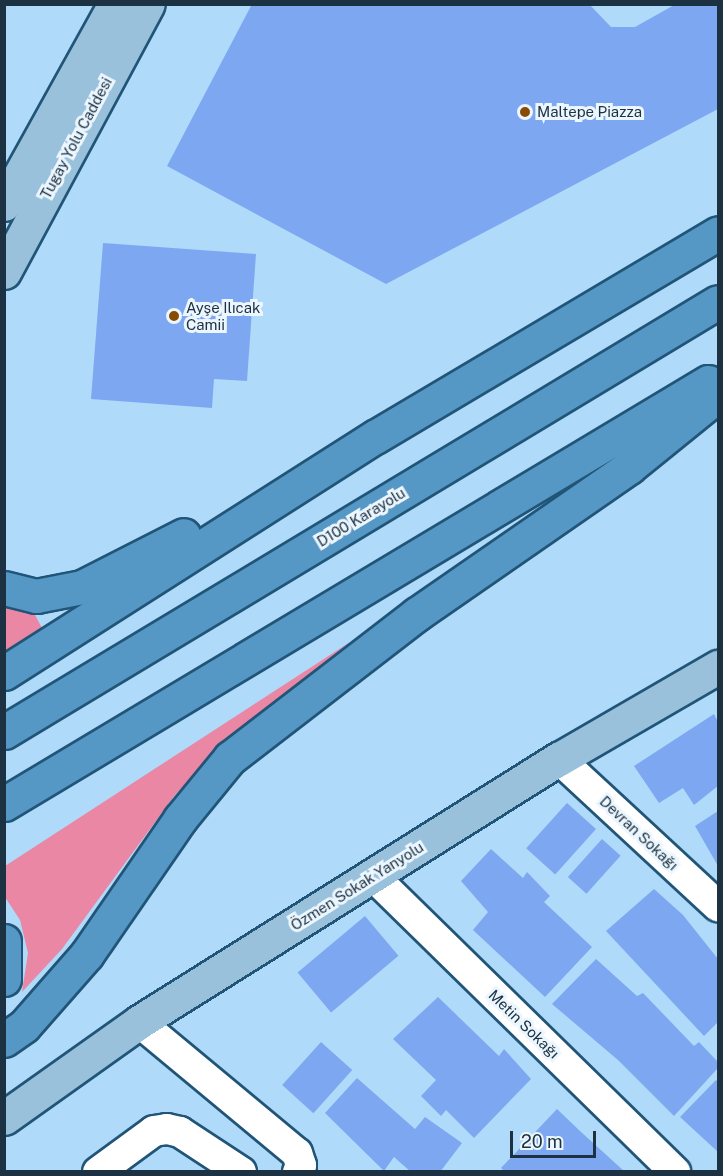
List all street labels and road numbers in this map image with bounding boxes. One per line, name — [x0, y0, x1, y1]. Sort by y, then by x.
street label: Tugay Yolu Caddesi — [36, 74, 116, 202]
street label: D100 Karayolu — [314, 484, 408, 550]
street label: Devran Sokağı — [596, 792, 682, 874]
street label: Özmen Sokak Yanyolu — [287, 838, 427, 934]
street label: Metin Sokağı — [485, 986, 563, 1062]

